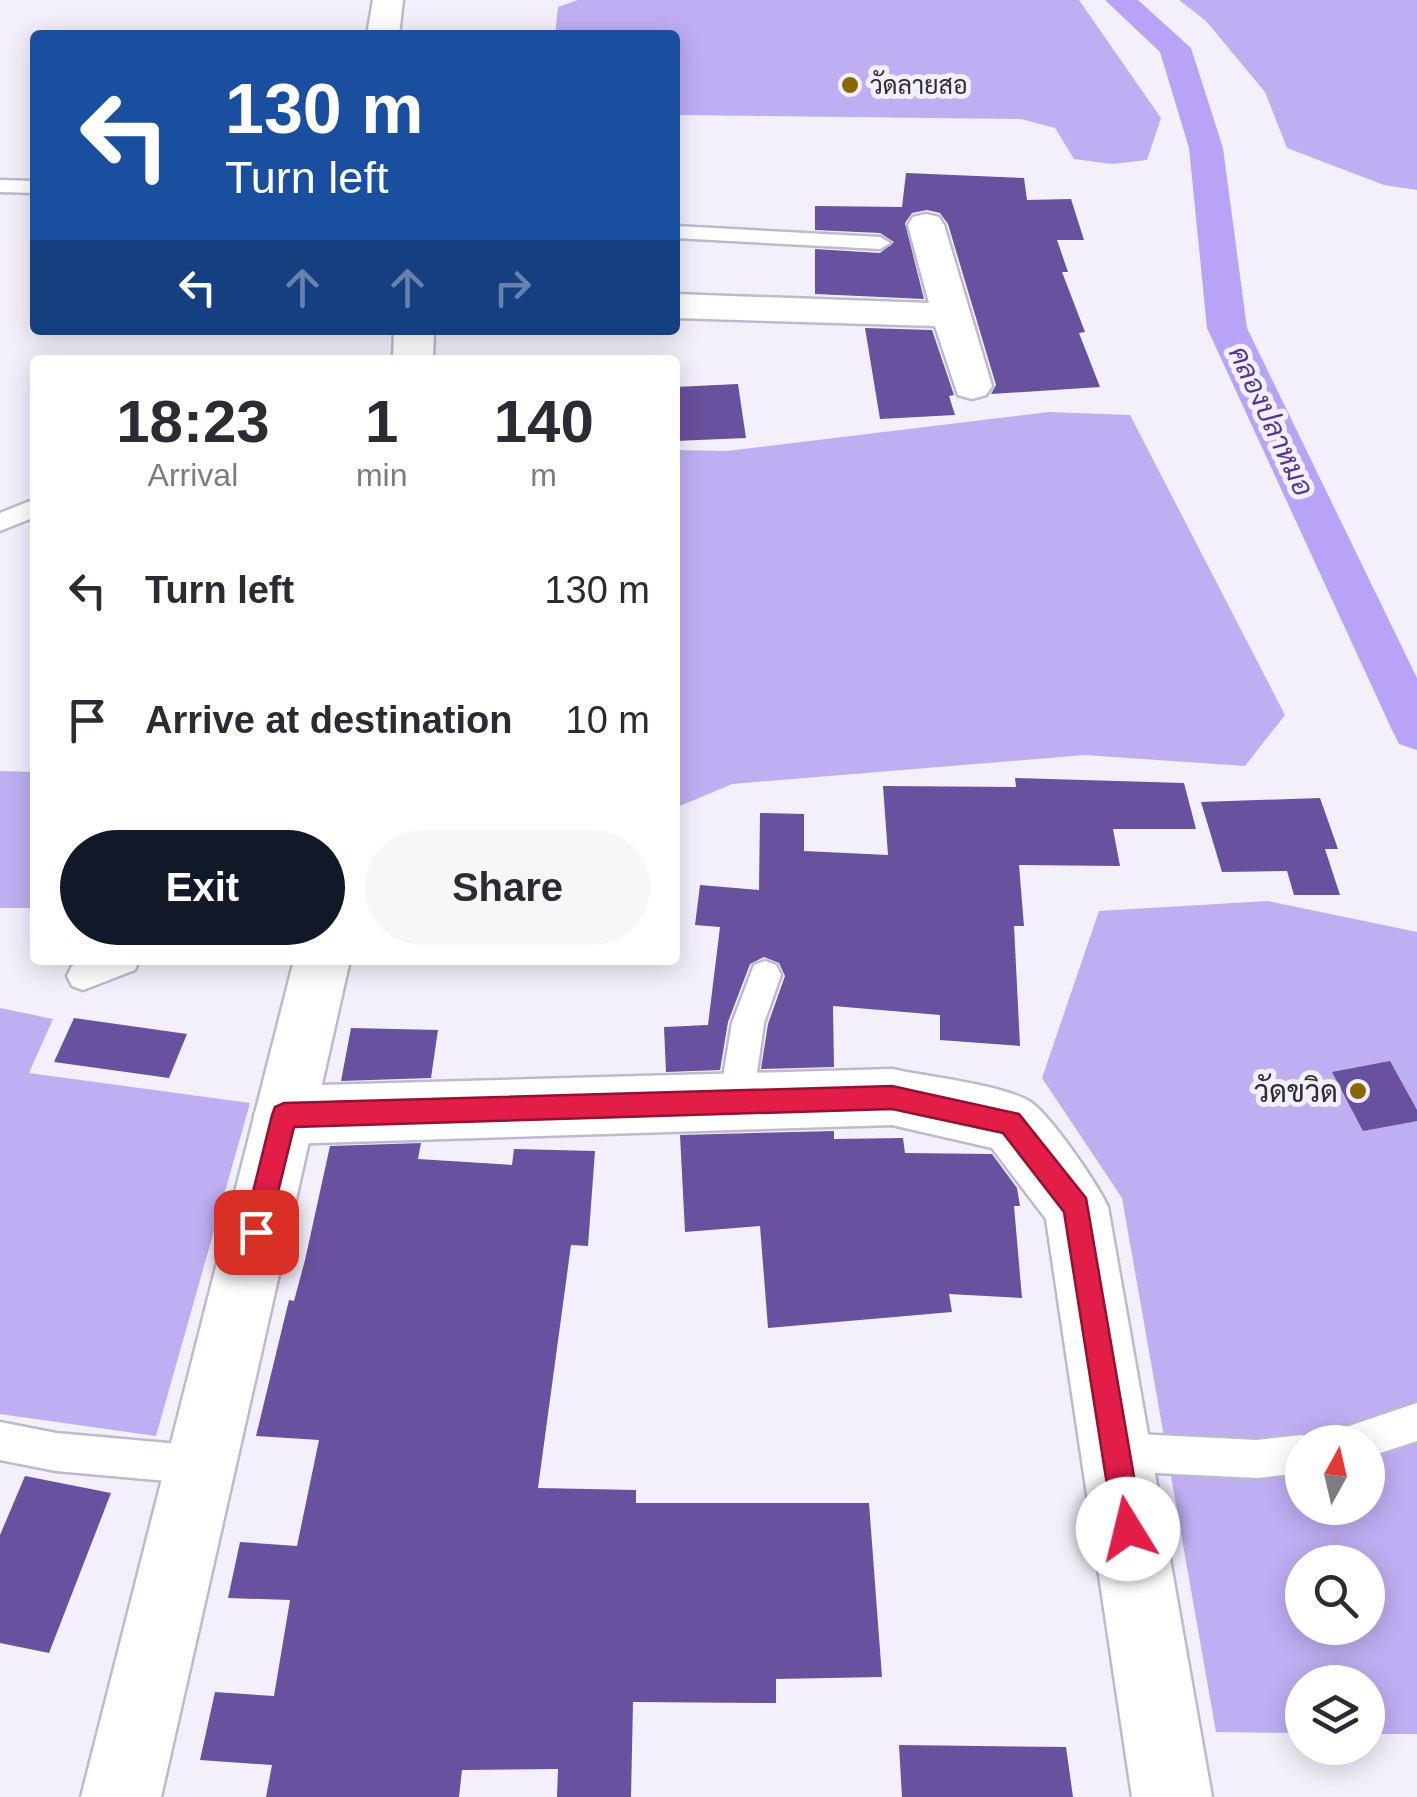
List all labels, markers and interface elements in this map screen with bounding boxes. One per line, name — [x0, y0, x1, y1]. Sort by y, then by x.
place label: วัดลายสอ — [870, 69, 968, 99]
icon: left — [60, 70, 190, 200]
text: 130 m — [225, 70, 423, 148]
marker: วัดลายสอ — [839, 74, 861, 96]
text: Turn left — [225, 152, 388, 203]
icon: left — [170, 260, 225, 315]
icon: ahead — [275, 260, 330, 315]
icon: ahead — [380, 260, 435, 315]
icon: right — [485, 260, 540, 315]
water label: คลองปลาหมอ — [1223, 341, 1319, 501]
text: 18:23 — [116, 388, 270, 455]
text: 1 — [365, 388, 398, 455]
text: 140 — [494, 388, 594, 455]
text: Arrival — [148, 457, 238, 493]
text: min — [356, 457, 407, 493]
text: m — [530, 457, 557, 493]
icon: left — [60, 563, 115, 618]
text: Turn left — [145, 569, 294, 611]
text: 130 m — [544, 569, 650, 611]
icon: arrive — [60, 693, 115, 748]
text: Arrive at destination — [145, 699, 512, 741]
text: 10 m — [566, 699, 650, 741]
button: Exit — [60, 830, 345, 945]
button: Share — [365, 830, 650, 945]
place label: วัดขวิด — [1254, 1073, 1338, 1108]
marker: วัดขวิด — [1347, 1080, 1369, 1102]
pin — [214, 1190, 299, 1275]
icon: arrive — [229, 1205, 284, 1260]
north arrow — [1285, 1425, 1385, 1525]
map controls — [1285, 1425, 1385, 1765]
position arrow — [1076, 1477, 1180, 1581]
button: search — [1285, 1545, 1385, 1645]
button: layers — [1285, 1665, 1385, 1765]

